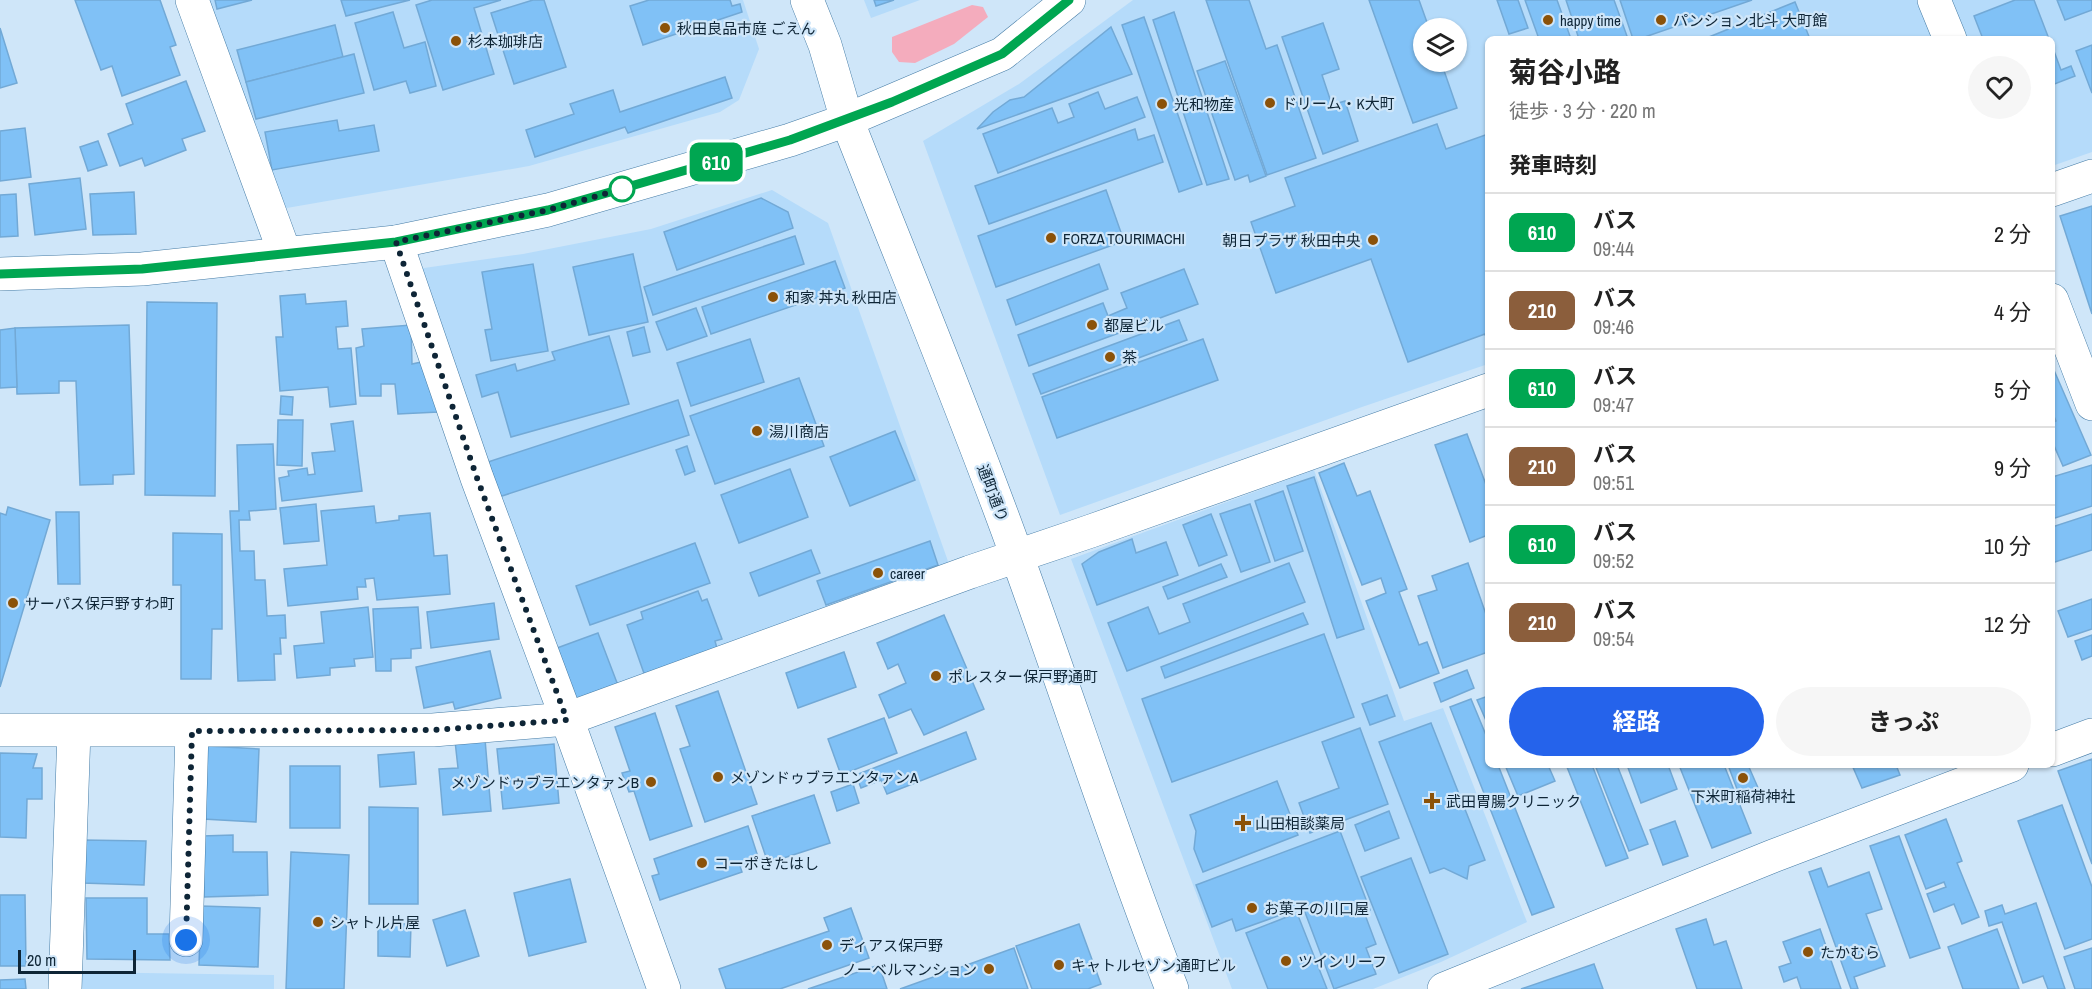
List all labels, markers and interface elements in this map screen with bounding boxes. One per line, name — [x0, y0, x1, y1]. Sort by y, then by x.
place label: happy time — [1560, 10, 1621, 31]
place label: パンション北斗 大町館 — [1673, 10, 1827, 31]
marker: happy time — [1541, 13, 1555, 27]
marker: パンション北斗 大町館 — [1654, 13, 1668, 27]
place label: 秋田良品市庭 ごえん — [677, 18, 815, 39]
map controls — [1413, 18, 1467, 72]
button: layers — [1413, 18, 1467, 72]
marker: 秋田良品市庭 ごえん — [658, 21, 672, 35]
place label: 杉本珈琲店 — [468, 31, 543, 52]
marker: 杉本珈琲店 — [449, 34, 463, 48]
text: 菊谷小路 — [1509, 53, 1621, 91]
button: heart — [1968, 56, 2031, 119]
place label: ドリーム・K大町 — [1282, 93, 1395, 114]
place label: 光和物産 — [1174, 94, 1234, 115]
marker: ドリーム・K大町 — [1263, 96, 1277, 110]
marker: 光和物産 — [1155, 97, 1169, 111]
text: 徒歩 · 3 分 · 220 m — [1509, 97, 1656, 124]
line badge: 610 — [682, 142, 750, 182]
text: 610 — [702, 148, 730, 177]
text: 発車時刻 — [1509, 150, 1597, 180]
unlabelled marker — [609, 176, 635, 202]
text: バス — [1593, 205, 1637, 235]
text: 610 — [1528, 218, 1556, 247]
text: 2 分 — [1994, 219, 2031, 249]
place label: FORZA TOURIMACHI — [1063, 228, 1185, 249]
place label: 朝日プラザ 秋田中央 — [1223, 230, 1361, 251]
marker: FORZA TOURIMACHI — [1044, 231, 1058, 245]
marker: 朝日プラザ 秋田中央 — [1366, 233, 1380, 247]
text: 09:44 — [1593, 235, 1634, 262]
text: バス — [1593, 283, 1637, 313]
place label: 和家 丼丸 秋田店 — [785, 287, 897, 308]
marker: 和家 丼丸 秋田店 — [766, 290, 780, 304]
text: 210 — [1528, 296, 1556, 325]
text: 4 分 — [1994, 297, 2031, 327]
text: 09:46 — [1593, 313, 1634, 340]
place label: 都屋ビル — [1104, 315, 1164, 336]
marker: 都屋ビル — [1085, 318, 1099, 332]
place label: 茶 — [1122, 347, 1137, 368]
marker: 茶 — [1103, 350, 1117, 364]
text: バス — [1593, 361, 1637, 391]
text: 610 — [1528, 374, 1556, 403]
text: 5 分 — [1994, 375, 2031, 405]
text: 09:47 — [1593, 391, 1634, 418]
place label: 湯川商店 — [769, 421, 829, 442]
marker: 湯川商店 — [750, 424, 764, 438]
text: バス — [1593, 439, 1637, 469]
text: 210 — [1528, 452, 1556, 481]
text: 9 分 — [1994, 453, 2031, 483]
street label: 通町通り — [972, 461, 1014, 525]
text: 09:51 — [1593, 469, 1634, 496]
text: バス — [1593, 517, 1637, 547]
text: 610 — [1528, 530, 1556, 559]
text: 10 分 — [1984, 531, 2031, 561]
text: 09:52 — [1593, 547, 1634, 574]
place label: career — [890, 563, 925, 584]
marker: career — [871, 566, 885, 580]
place label: サーパス保戸野すわ町 — [25, 593, 175, 614]
text: バス — [1593, 595, 1637, 625]
marker: サーパス保戸野すわ町 — [6, 596, 20, 610]
text: 210 — [1528, 608, 1556, 637]
text: 12 分 — [1984, 609, 2031, 639]
text: 09:54 — [1593, 625, 1634, 652]
place label: ポレスター保戸野通町 — [948, 666, 1098, 687]
marker: ポレスター保戸野通町 — [929, 669, 943, 683]
button: 経路 — [1509, 687, 1764, 756]
button: きっぷ — [1776, 687, 2031, 756]
place label: メゾンドゥブラエンタァンA — [730, 767, 919, 788]
marker: メゾンドゥブラエンタァンA — [711, 770, 725, 784]
marker: 下米町稲荷神社 — [1736, 771, 1750, 785]
place label: メゾンドゥブラエンタァンB — [451, 772, 639, 793]
marker: メゾンドゥブラエンタァンB — [644, 775, 658, 789]
place label: 下米町稲荷神社 — [1690, 786, 1796, 807]
place label: 武田胃腸クリニック — [1446, 791, 1581, 812]
marker: 武田胃腸クリニック — [1423, 792, 1441, 810]
place label: 山田相談薬局 — [1255, 813, 1345, 834]
marker: 山田相談薬局 — [1236, 816, 1250, 830]
place label: コーポきたはし — [714, 853, 819, 874]
marker: コーポきたはし — [695, 856, 709, 870]
place label: お菓子の川口屋 — [1264, 898, 1369, 919]
marker: お菓子の川口屋 — [1245, 901, 1259, 915]
place label: シャトル片屋 — [330, 912, 420, 933]
marker: シャトル片屋 — [311, 915, 325, 929]
your location — [171, 925, 201, 955]
place label: ディアス保戸野 — [839, 935, 943, 956]
marker: ディアス保戸野 — [820, 938, 834, 952]
place label: たかむら — [1820, 942, 1880, 963]
marker: たかむら — [1801, 945, 1815, 959]
scale bar — [18, 947, 136, 974]
text: 20 m — [27, 949, 56, 971]
place label: ツインリーフ — [1298, 951, 1387, 972]
marker: ツインリーフ — [1279, 954, 1293, 968]
place label: キャトルセゾン通町ビル — [1071, 955, 1236, 976]
marker: キャトルセゾン通町ビル — [1052, 958, 1066, 972]
place label: ノーベルマンション — [842, 959, 977, 980]
marker: ノーベルマンション — [982, 962, 996, 976]

